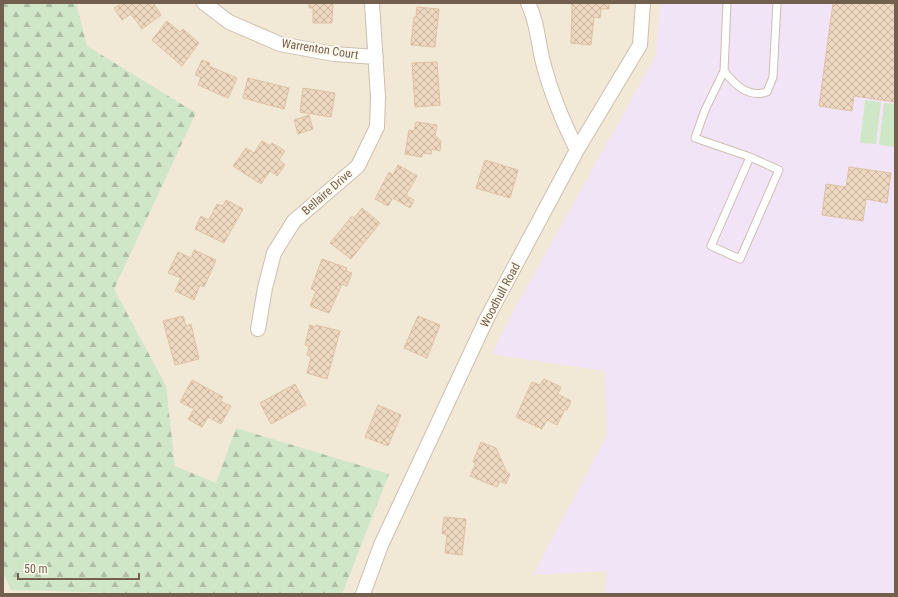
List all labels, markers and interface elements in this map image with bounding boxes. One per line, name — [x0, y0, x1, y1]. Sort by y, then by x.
street label: Warrenton Court — [281, 36, 360, 62]
street label: Bellaire Drive — [299, 166, 355, 218]
street label: Woodhull Road — [477, 260, 523, 330]
scale bar — [18, 555, 139, 581]
text: 50 m — [24, 562, 48, 576]

